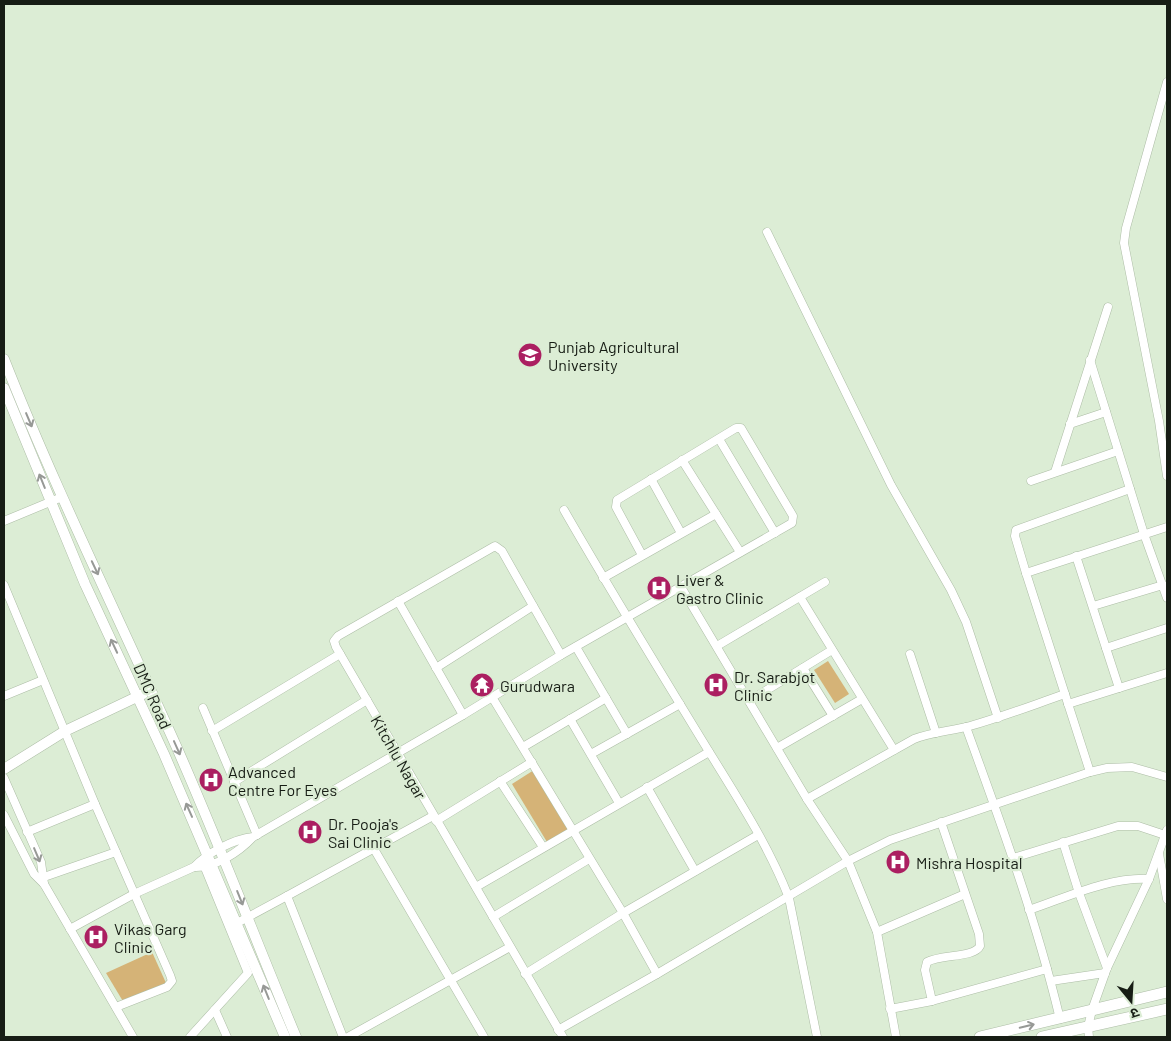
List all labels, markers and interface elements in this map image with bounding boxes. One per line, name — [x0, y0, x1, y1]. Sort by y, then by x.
place label: Punjab Agricultural University — [548, 337, 679, 374]
school or university icon: Punjab Agricultural University — [517, 342, 543, 368]
one-way arrow — [25, 412, 35, 427]
one-way arrow — [37, 474, 47, 489]
one-way arrow — [90, 561, 100, 576]
place label: Liver & Gastro Clinic — [676, 570, 764, 607]
hospital icon: Liver & Gastro Clinic — [646, 575, 672, 601]
one-way arrow — [109, 639, 118, 654]
street label: DMC Road — [130, 660, 176, 732]
place label: Dr. Sarabjot Clinic — [734, 667, 815, 704]
temple icon: Gurudwara — [469, 672, 495, 698]
hospital icon: Dr. Sarabjot Clinic — [703, 672, 729, 698]
place label: Gurudwara — [500, 676, 575, 695]
street label: Kitchlu Nagar — [367, 712, 431, 802]
one-way arrow — [172, 740, 182, 755]
place label: Advanced Centre For Eyes — [228, 762, 337, 799]
hospital icon: Advanced Centre For Eyes — [198, 767, 224, 793]
one-way arrow — [183, 803, 193, 818]
place label: Dr. Pooja's Sai Clinic — [328, 814, 398, 851]
hospital icon: Dr. Pooja's Sai Clinic — [297, 819, 323, 845]
one-way arrow — [33, 847, 43, 862]
hospital icon: Mishra Hospital — [885, 849, 911, 875]
place label: Mishra Hospital — [916, 853, 1022, 872]
one-way arrow — [236, 890, 245, 905]
place label: Vikas Garg Clinic — [114, 919, 187, 956]
hospital icon: Vikas Garg Clinic — [83, 924, 109, 950]
north arrow — [1106, 976, 1156, 1026]
one-way arrow — [261, 985, 270, 1000]
text: उ — [1128, 1004, 1142, 1023]
one-way arrow — [1019, 1021, 1035, 1030]

